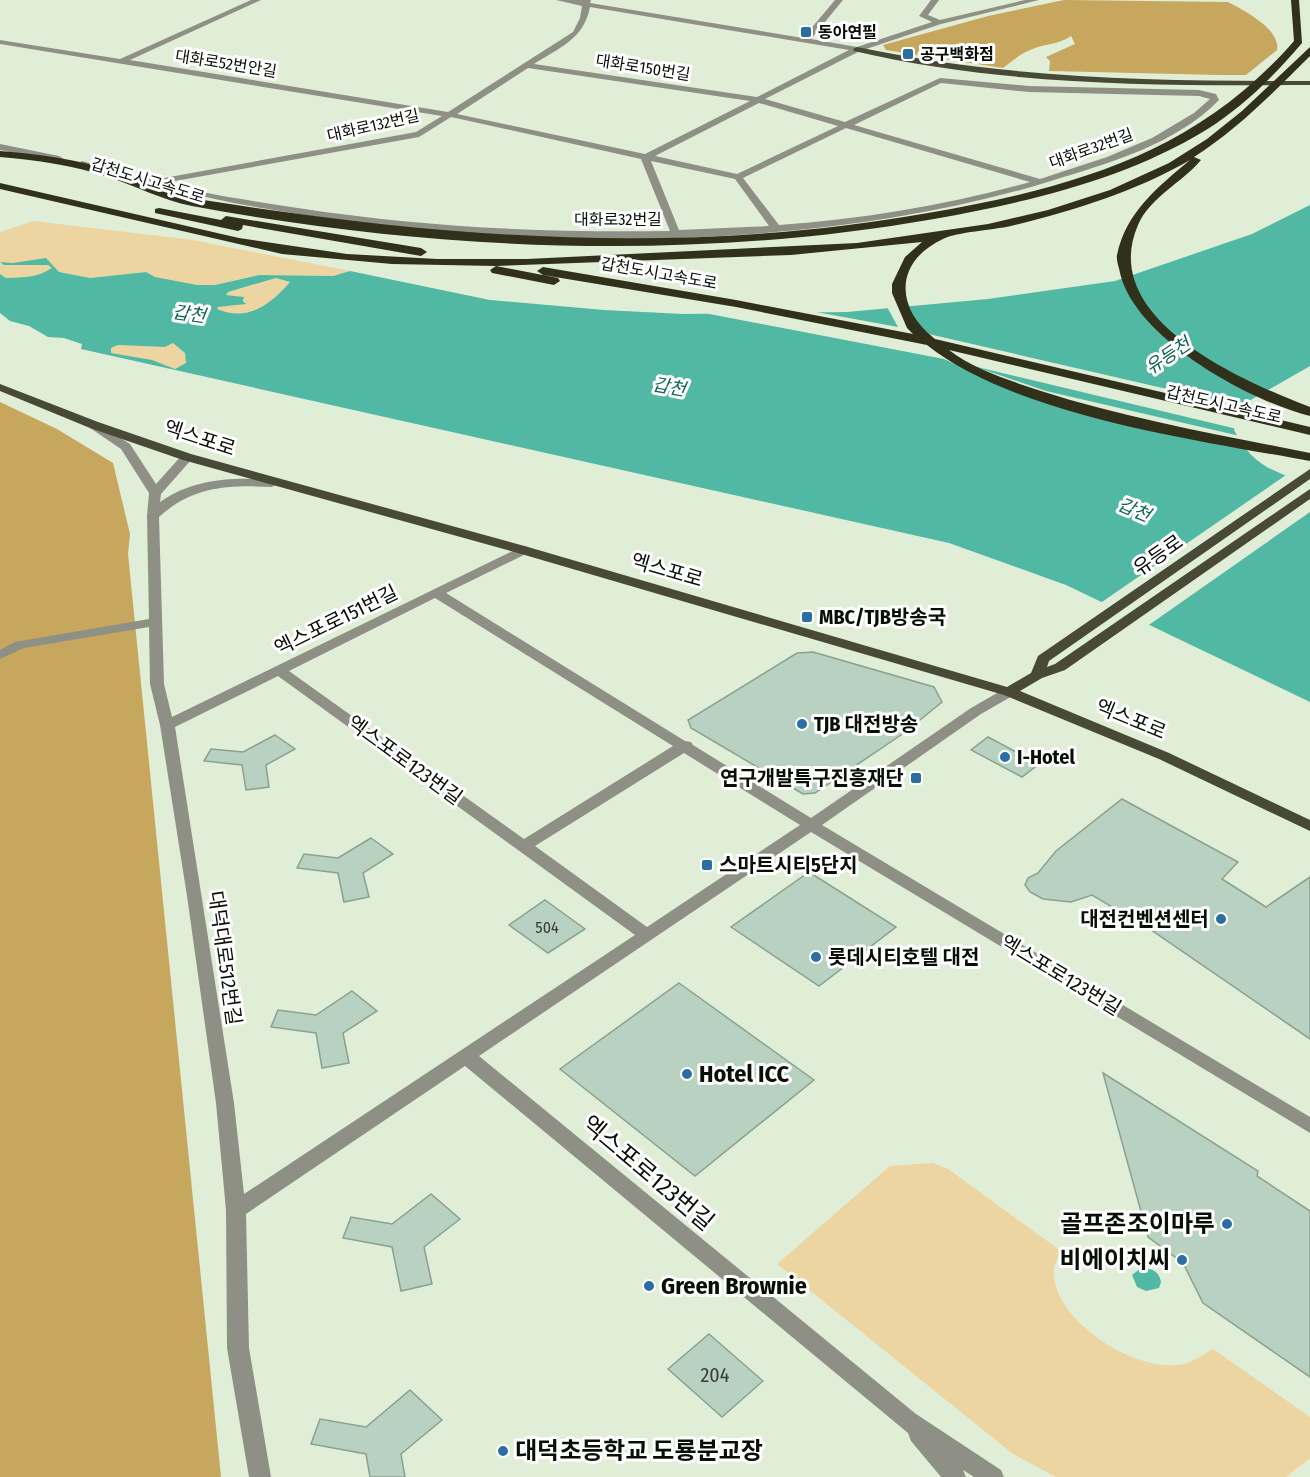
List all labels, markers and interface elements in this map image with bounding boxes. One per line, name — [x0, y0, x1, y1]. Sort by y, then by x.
place label: 동아연필 — [818, 23, 877, 42]
marker: 동아연필 — [799, 25, 813, 39]
place label: 공구백화점 — [920, 45, 994, 64]
street label: 대화로52번안길 — [174, 46, 278, 81]
marker: 공구백화점 — [901, 47, 915, 61]
street label: 대화로150번길 — [594, 51, 692, 84]
street label: 대화로132번길 — [325, 106, 421, 145]
street label: 대화로32번길 — [1047, 125, 1136, 172]
street label: 갑천도시고속도로 — [89, 154, 207, 207]
street label: 대화로32번길 — [574, 210, 662, 229]
street label: 갑천도시고속도로 — [599, 254, 719, 293]
water label: 갑천 — [171, 301, 209, 328]
water label: 유등천 — [1141, 332, 1197, 379]
water label: 갑천 — [651, 373, 690, 401]
street label: 갑천도시고속도로 — [1164, 382, 1284, 427]
street label: 엑스포로 — [161, 415, 239, 461]
water label: 갑천 — [1114, 493, 1156, 528]
street label: 유등로 — [1129, 529, 1187, 581]
street label: 엑스포로 — [628, 548, 706, 592]
street label: 엑스포로151번길 — [270, 580, 402, 660]
place label: MBC/TJB방송국 — [819, 605, 946, 629]
marker: MBC/TJB방송국 — [800, 610, 814, 624]
street label: 엑스포로 — [1092, 694, 1170, 744]
street label: 엑스포로123번길 — [343, 710, 467, 810]
place label: TJB 대전방송 — [814, 712, 918, 736]
marker: TJB 대전방송 — [795, 717, 809, 731]
place label: I-Hotel — [1017, 745, 1075, 769]
marker: I-Hotel — [998, 750, 1012, 764]
place label: 연구개발특구진흥재단 — [720, 766, 904, 790]
marker: 연구개발특구진흥재단 — [909, 771, 923, 785]
place label: 스마트시티5단지 — [719, 853, 858, 877]
marker: 스마트시티5단지 — [700, 858, 714, 872]
street label: 대덕대로512번길 — [204, 889, 246, 1027]
place label: 대전컨벤션센터 — [1080, 907, 1209, 931]
marker: 대전컨벤션센터 — [1214, 912, 1228, 926]
house number: 504 — [535, 918, 559, 937]
street label: 엑스포로123번길 — [997, 930, 1125, 1020]
place label: 롯데시티호텔 대전 — [828, 945, 979, 969]
marker: 롯데시티호텔 대전 — [809, 950, 823, 964]
place label: Hotel ICC — [699, 1060, 790, 1088]
marker: Hotel ICC — [680, 1067, 694, 1081]
street label: 엑스포로123번길 — [576, 1110, 720, 1236]
place label: 골프존조이마루 — [1060, 1210, 1215, 1238]
marker: 골프존조이마루 — [1220, 1217, 1234, 1231]
place label: 비에이치씨 — [1060, 1246, 1170, 1274]
marker: 비에이치씨 — [1175, 1253, 1189, 1267]
place label: Green Brownie — [661, 1272, 807, 1300]
marker: Green Brownie — [642, 1279, 656, 1293]
house number: 204 — [701, 1363, 730, 1387]
place label: 대덕초등학교 도룡분교장 — [515, 1437, 763, 1465]
marker: 대덕초등학교 도룡분교장 — [496, 1444, 510, 1458]

